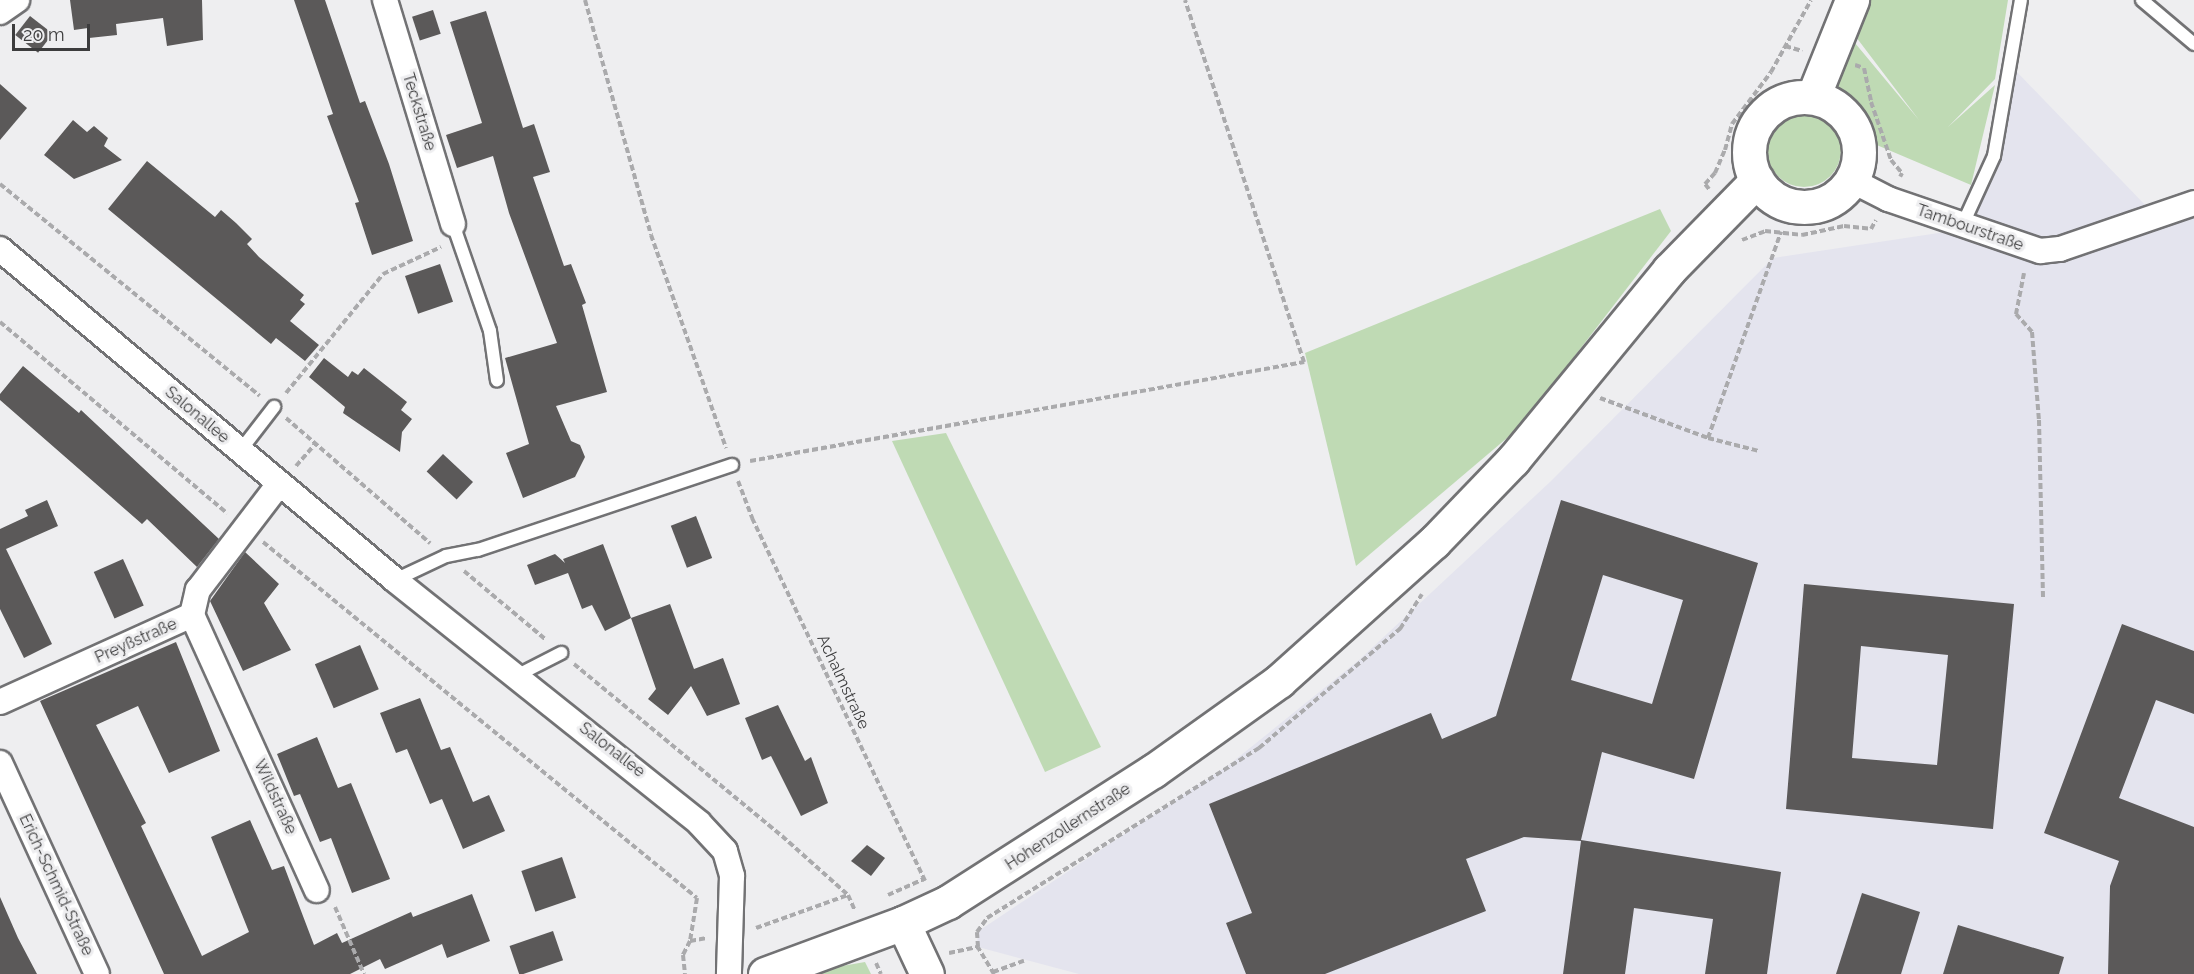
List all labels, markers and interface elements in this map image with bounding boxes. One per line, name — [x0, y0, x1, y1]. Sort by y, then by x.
scale bar — [15, 12, 93, 50]
text: 20 m — [23, 24, 65, 45]
street label: Teckstraße — [398, 71, 440, 153]
street label: Tambourstraße — [1914, 201, 2026, 255]
street label: Salonallee — [161, 383, 233, 447]
street label: Preyßstraße — [92, 614, 180, 668]
street label: Achalmstraße — [813, 632, 873, 732]
street label: Salonallee — [575, 718, 649, 782]
street label: Wildstraße — [249, 757, 301, 837]
street label: Hohenzollernstraße — [1002, 779, 1134, 875]
street label: Erich-Schmid-Straße — [15, 811, 97, 959]

